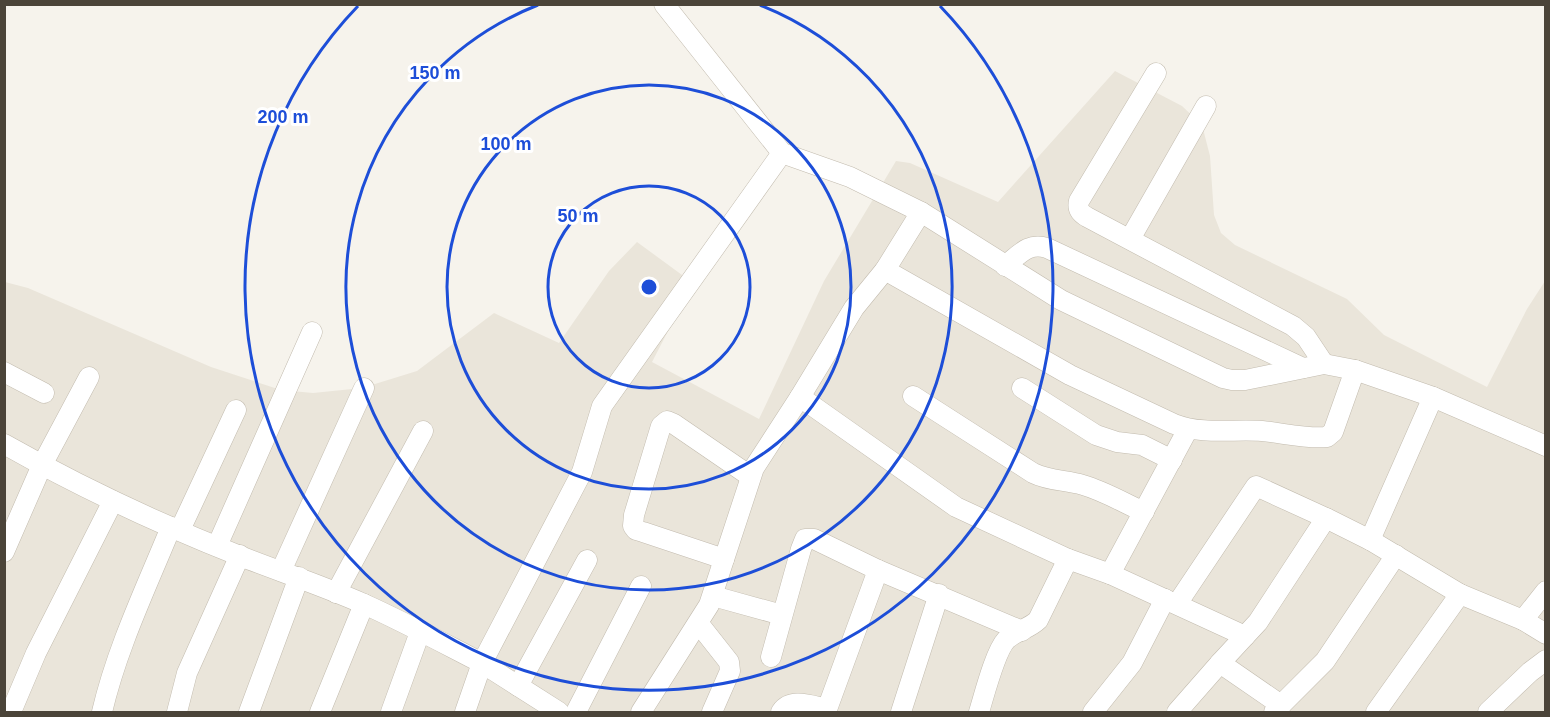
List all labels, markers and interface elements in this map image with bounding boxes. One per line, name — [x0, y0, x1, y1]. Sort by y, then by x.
text: 150 m — [409, 63, 461, 83]
text: 200 m — [257, 107, 309, 127]
text: 100 m — [480, 134, 532, 154]
text: 50 m — [557, 206, 599, 226]
centre of rings — [639, 277, 659, 297]

